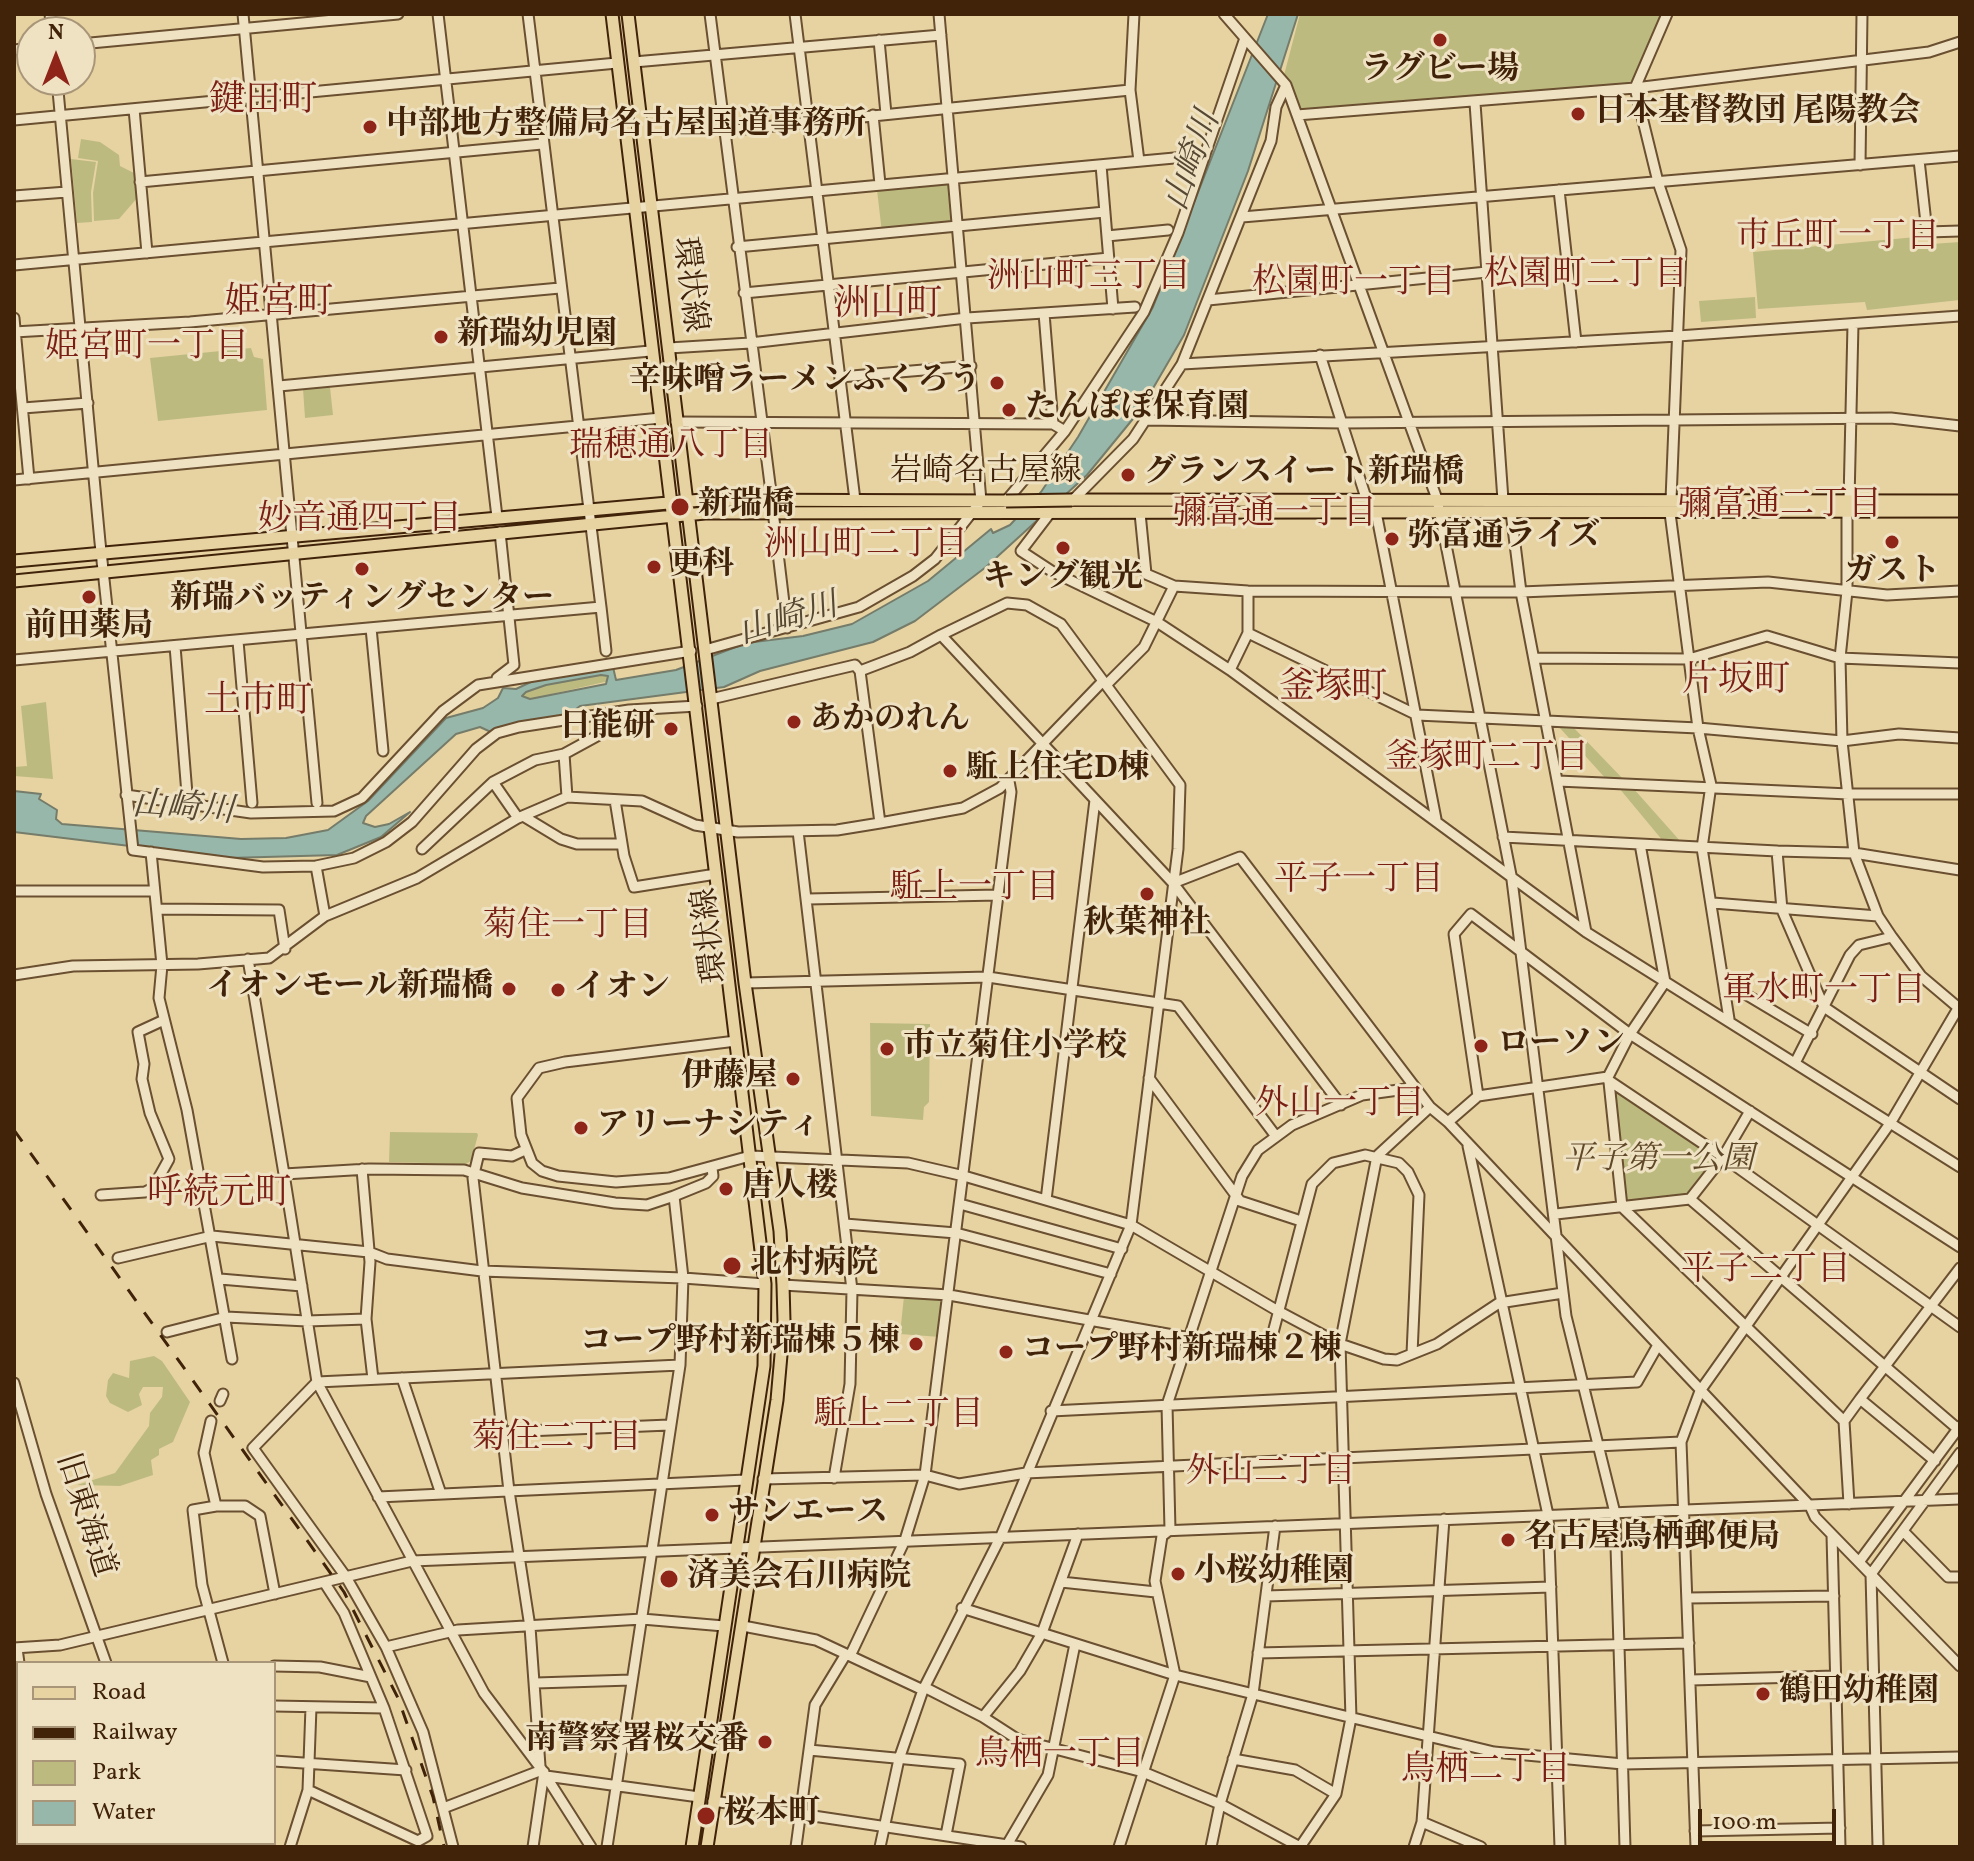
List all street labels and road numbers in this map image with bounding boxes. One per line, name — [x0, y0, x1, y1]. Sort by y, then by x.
street label: 環状線 — [662, 235, 712, 335]
street label: 岩崎名古屋線 — [890, 455, 1082, 493]
street label: 環状線 — [688, 885, 738, 985]
street label: 旧東海道 — [45, 1449, 121, 1583]

